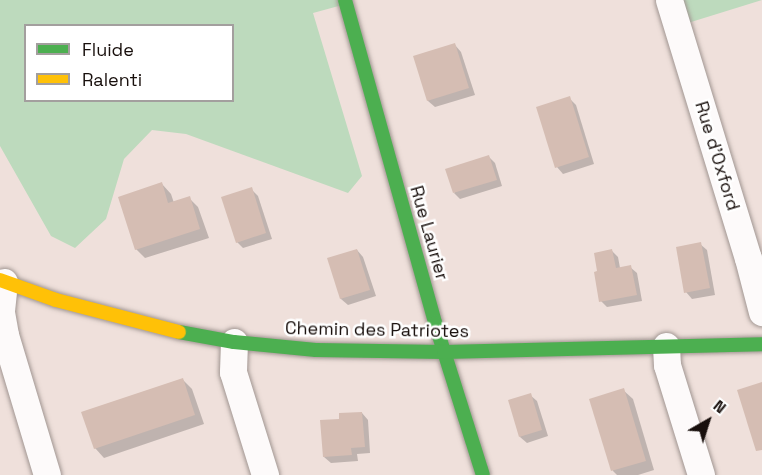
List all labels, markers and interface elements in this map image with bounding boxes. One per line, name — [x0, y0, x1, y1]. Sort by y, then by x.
legend — [24, 24, 234, 102]
text: Fluide — [82, 38, 134, 61]
text: Ralenti — [82, 68, 142, 91]
street label: Rue d'Oxford — [690, 99, 744, 213]
street label: Rue Laurier — [405, 183, 453, 283]
street label: Chemin des Patriotes — [285, 318, 469, 342]
north arrow — [678, 391, 738, 451]
text: N — [709, 395, 730, 418]

